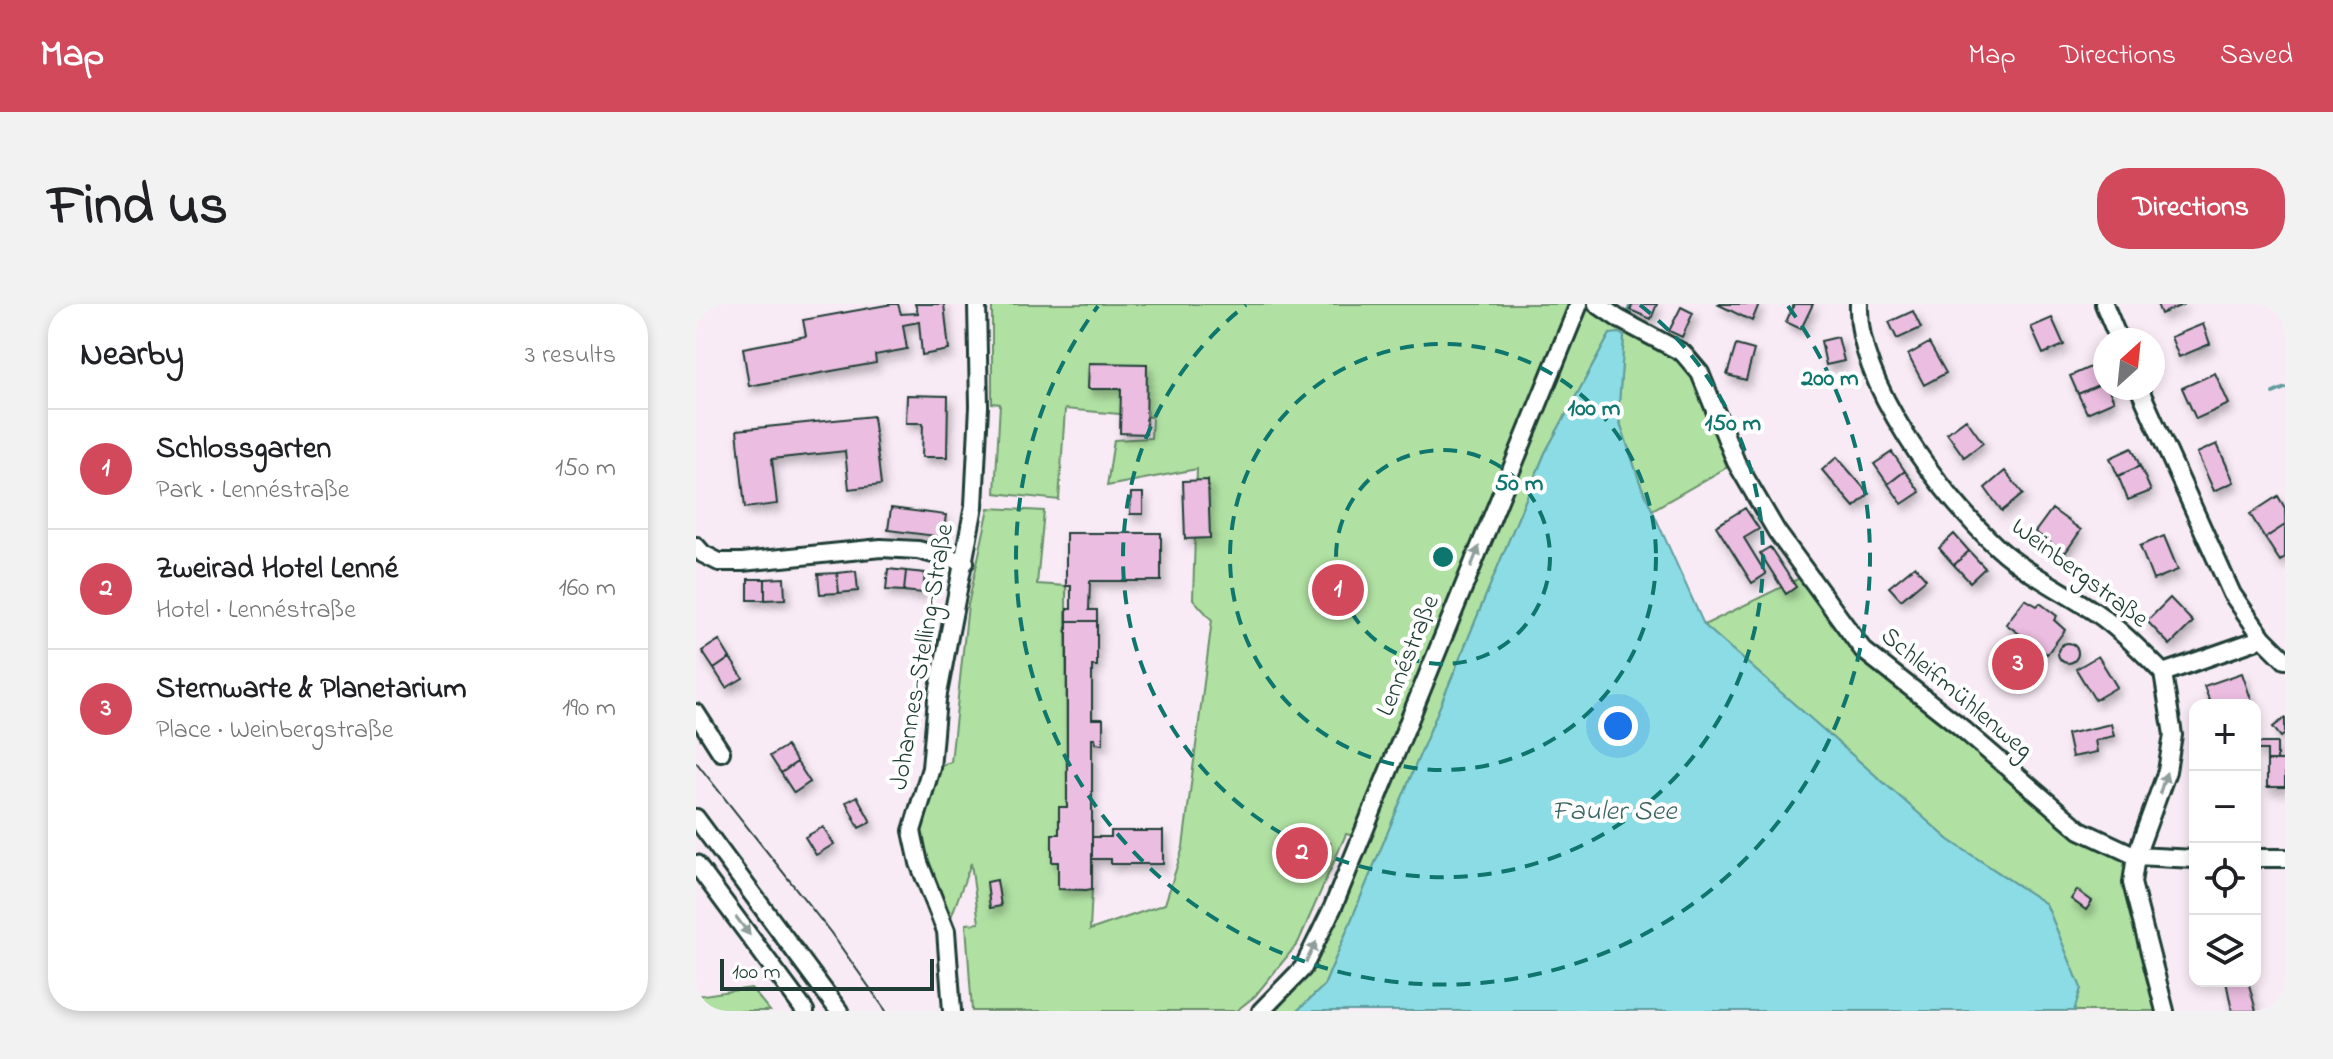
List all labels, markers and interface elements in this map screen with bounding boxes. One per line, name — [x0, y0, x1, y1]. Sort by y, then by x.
text: Map — [40, 28, 104, 84]
text: Map — [1968, 36, 2016, 77]
text: Directions — [2060, 36, 2176, 77]
text: Saved — [2220, 36, 2293, 77]
text: Find us — [48, 168, 228, 249]
button: Directions — [2097, 168, 2285, 249]
north arrow — [2093, 328, 2165, 400]
text: Nearby — [80, 331, 184, 381]
text: 3 results — [525, 337, 616, 375]
text: 200 m — [1800, 362, 1859, 397]
text: 100 m — [1568, 392, 1621, 427]
text: 150 m — [1705, 407, 1762, 442]
text: Schlossgarten — [156, 428, 331, 472]
text: 1 — [102, 450, 110, 488]
text: 150 m — [555, 450, 616, 488]
text: 50 m — [1495, 467, 1544, 502]
text: Park · Lennéstraße — [156, 472, 349, 510]
street label: Weinbergstraße — [2002, 510, 2156, 639]
street label: Johannes-Stelling-Straße — [881, 521, 965, 793]
centre of rings — [1429, 543, 1457, 571]
one-way arrow — [1469, 545, 1482, 569]
text: Zweirad Hotel Lenné — [156, 548, 398, 592]
pin: 1 — [1312, 560, 1364, 620]
text: 2 — [100, 570, 112, 608]
text: 160 m — [558, 570, 616, 608]
street label: Lennéstraße — [1367, 589, 1451, 722]
text: Hotel · Lennéstraße — [156, 592, 356, 630]
street label: Schleifmühlenweg — [1871, 619, 2041, 769]
pin: 3 — [1992, 634, 2044, 694]
text: Sternwarte & Planetarium — [156, 668, 467, 712]
text: 3 — [101, 690, 111, 728]
text: 190 m — [562, 690, 616, 728]
map controls — [2189, 699, 2261, 987]
button: + — [2189, 699, 2261, 771]
your location — [1598, 706, 1638, 746]
text: Place · Weinbergstraße — [156, 712, 393, 750]
one-way arrow — [2157, 771, 2170, 795]
button: − — [2189, 771, 2261, 843]
water label: Fauler See — [1551, 792, 1678, 833]
pin: 2 — [1276, 823, 1328, 883]
button: locate — [2189, 843, 2261, 915]
button: layers — [2189, 915, 2261, 987]
one-way arrow — [735, 916, 751, 937]
one-way arrow — [1304, 940, 1318, 963]
scale bar — [720, 955, 934, 991]
text: 100 m — [732, 957, 781, 989]

